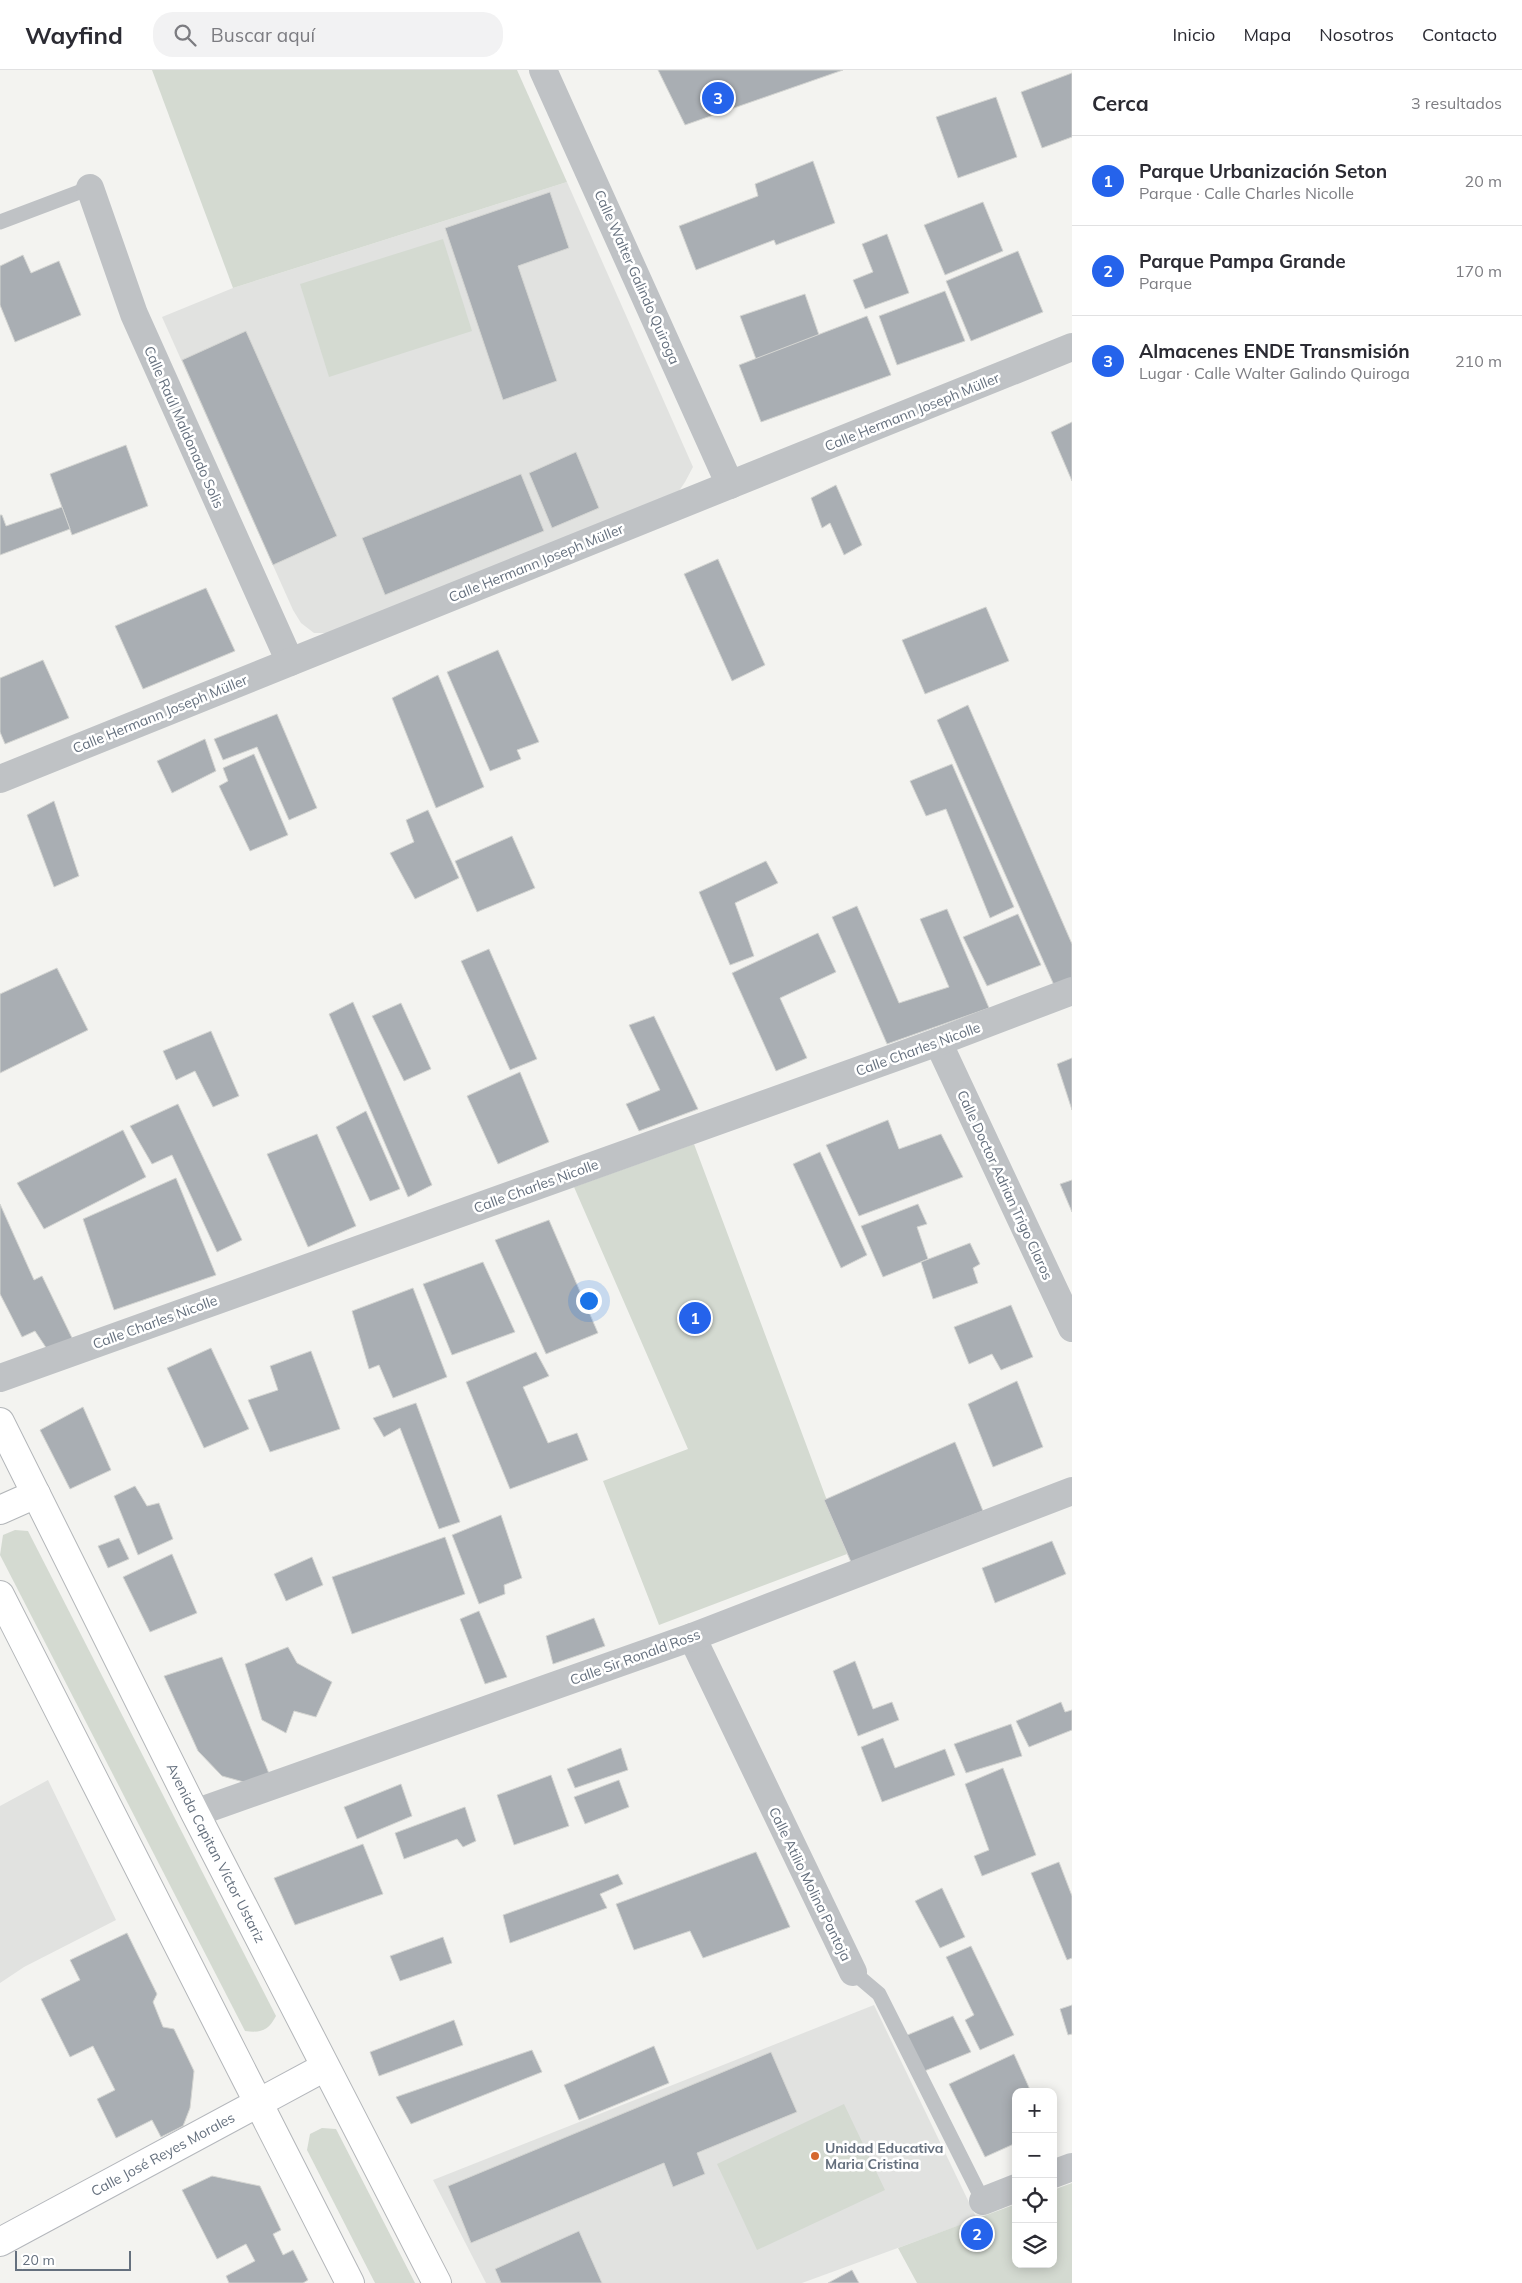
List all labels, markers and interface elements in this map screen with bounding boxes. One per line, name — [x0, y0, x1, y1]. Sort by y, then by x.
search box — [153, 12, 503, 57]
text: Wayfind — [25, 20, 123, 50]
icon: search — [171, 21, 199, 49]
text: Buscar aquí — [211, 23, 315, 47]
text: Inicio — [1172, 23, 1215, 46]
text: Mapa — [1243, 23, 1291, 46]
text: Nosotros — [1319, 23, 1394, 46]
text: Contacto — [1422, 23, 1497, 46]
pin: 3 — [702, 79, 734, 117]
text: Cerca — [1092, 90, 1149, 116]
text: 3 resultados — [1411, 93, 1502, 113]
text: Parque Urbanización Seton — [1139, 159, 1387, 183]
text: 1 — [1103, 171, 1113, 191]
text: 20 m — [1465, 171, 1502, 191]
text: Parque · Calle Charles Nicolle — [1139, 183, 1354, 203]
street label: Calle Walter Galindo Quiroga — [590, 187, 684, 367]
text: Parque Pampa Grande — [1139, 249, 1346, 273]
text: 2 — [1103, 261, 1113, 281]
text: 170 m — [1455, 261, 1502, 281]
text: Parque — [1139, 273, 1192, 293]
text: Almacenes ENDE Transmisión — [1139, 339, 1410, 363]
street label: Calle Raúl Maldonado Solis — [140, 343, 228, 511]
text: 3 — [1103, 351, 1113, 371]
text: 210 m — [1455, 351, 1502, 371]
text: Lugar · Calle Walter Galindo Quiroga — [1139, 363, 1410, 383]
street label: Calle Hermann Joseph Müller — [822, 368, 1003, 455]
street label: Calle Hermann Joseph Müller — [446, 519, 627, 606]
street label: Calle Hermann Joseph Müller — [70, 670, 251, 757]
street label: Calle Charles Nicolle — [853, 1018, 983, 1080]
street label: Calle Doctor Adrian Trigo Claros — [953, 1087, 1057, 1283]
street label: Calle Charles Nicolle — [471, 1155, 601, 1217]
your location — [576, 1288, 602, 1314]
street label: Calle Charles Nicolle — [90, 1291, 220, 1353]
pin: 1 — [679, 1299, 711, 1337]
street label: Calle Sir Ronald Ross — [567, 1625, 703, 1689]
street label: Avenida Capitan Víctor Ustariz — [163, 1760, 269, 1946]
street label: Calle Atilio Molina Pantoja — [765, 1804, 855, 1964]
map controls — [1012, 2088, 1057, 2268]
button: + — [1012, 2088, 1057, 2133]
street label: Calle José Reyes Morales — [88, 2108, 238, 2200]
button: − — [1012, 2133, 1057, 2178]
place label: Unidad Educativa Maria Cristina — [825, 2139, 943, 2173]
marker: Unidad Educativa Maria Cristina — [809, 2150, 821, 2162]
button: locate — [1012, 2178, 1057, 2223]
pin: 2 — [961, 2215, 993, 2253]
button: layers — [1012, 2223, 1057, 2268]
scale bar — [15, 2248, 131, 2271]
text: 20 m — [22, 2251, 55, 2269]

